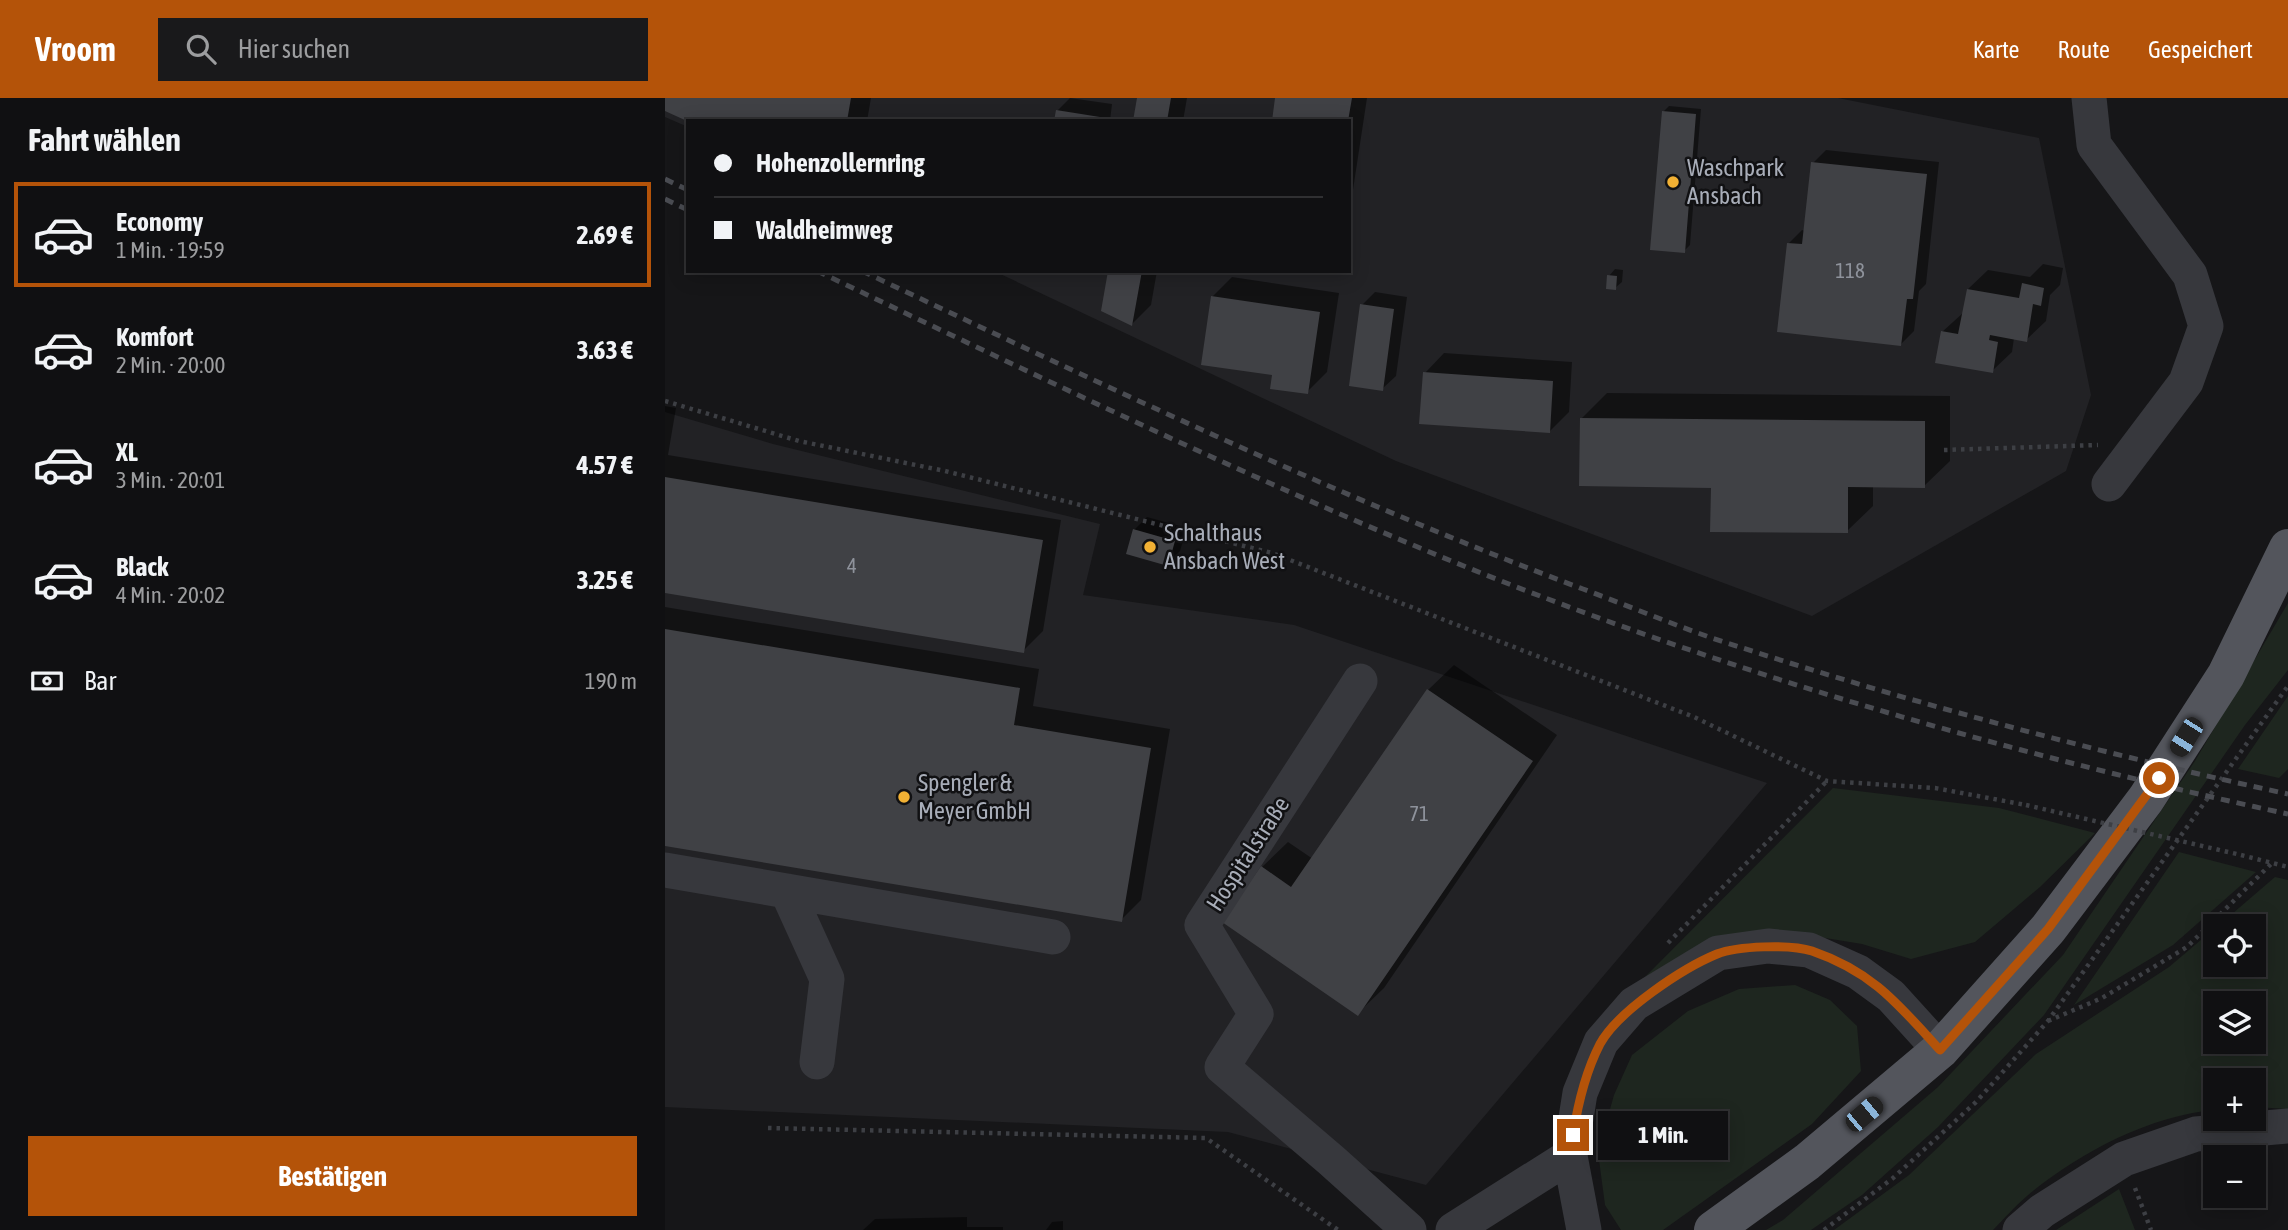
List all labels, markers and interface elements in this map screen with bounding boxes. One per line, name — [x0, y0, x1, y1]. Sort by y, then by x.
search box — [158, 18, 648, 81]
text: Vroom — [35, 30, 116, 68]
icon: search — [182, 30, 220, 68]
text: Hier suchen — [238, 34, 350, 64]
text: Karte — [1973, 36, 2019, 63]
text: Route — [2057, 36, 2110, 63]
text: Gespeichert — [2148, 36, 2253, 63]
text: Fahrt wählen — [28, 121, 181, 158]
text: Hohenzollernring — [756, 148, 925, 178]
place label: Waschpark Ansbach — [1687, 154, 1784, 209]
marker: Waschpark Ansbach — [1665, 174, 1681, 190]
icon: car — [32, 203, 95, 266]
text: Economy — [116, 207, 203, 237]
text: Waldheimweg — [756, 215, 892, 245]
text: 2.69 € — [576, 220, 633, 250]
text: 1 Min. · 19:59 — [116, 237, 224, 263]
house number: 118 — [1835, 258, 1865, 282]
icon: car — [32, 318, 95, 381]
text: Komfort — [116, 322, 193, 352]
text: 3.63 € — [576, 335, 633, 365]
text: 2 Min. · 20:00 — [116, 352, 225, 378]
icon: car — [32, 433, 95, 496]
text: XL — [116, 437, 138, 467]
text: 4.57 € — [576, 450, 633, 480]
text: 3 Min. · 20:01 — [116, 467, 225, 493]
place label: Schalthaus Ansbach West — [1164, 519, 1285, 574]
marker: Schalthaus Ansbach West — [1142, 539, 1158, 555]
icon: car — [32, 548, 95, 611]
text: Black — [116, 552, 168, 582]
house number: 4 — [847, 553, 857, 577]
text: 3.25 € — [576, 565, 633, 595]
text: 4 Min. · 20:02 — [116, 582, 225, 608]
icon: cash — [28, 662, 66, 700]
text: Bar — [84, 666, 116, 696]
text: 190 m — [585, 668, 637, 694]
car — [2166, 714, 2207, 760]
route start — [2143, 762, 2175, 794]
place label: Spengler & Meyer GmbH — [918, 769, 1031, 824]
marker: Spengler & Meyer GmbH — [896, 789, 912, 805]
street label: Hospitalstraße — [1201, 792, 1294, 916]
house number: 71 — [1409, 801, 1429, 825]
map controls — [2203, 914, 2266, 1208]
button: locate — [2203, 914, 2266, 977]
button: layers — [2203, 991, 2266, 1054]
button: + — [2203, 1068, 2266, 1131]
car — [1842, 1092, 1887, 1136]
callout: 1 Min. — [1597, 1110, 1727, 1160]
route end — [1557, 1119, 1589, 1151]
text: 1 Min. — [1638, 1122, 1688, 1148]
button: Bestätigen — [28, 1136, 637, 1216]
button: − — [2203, 1145, 2266, 1208]

